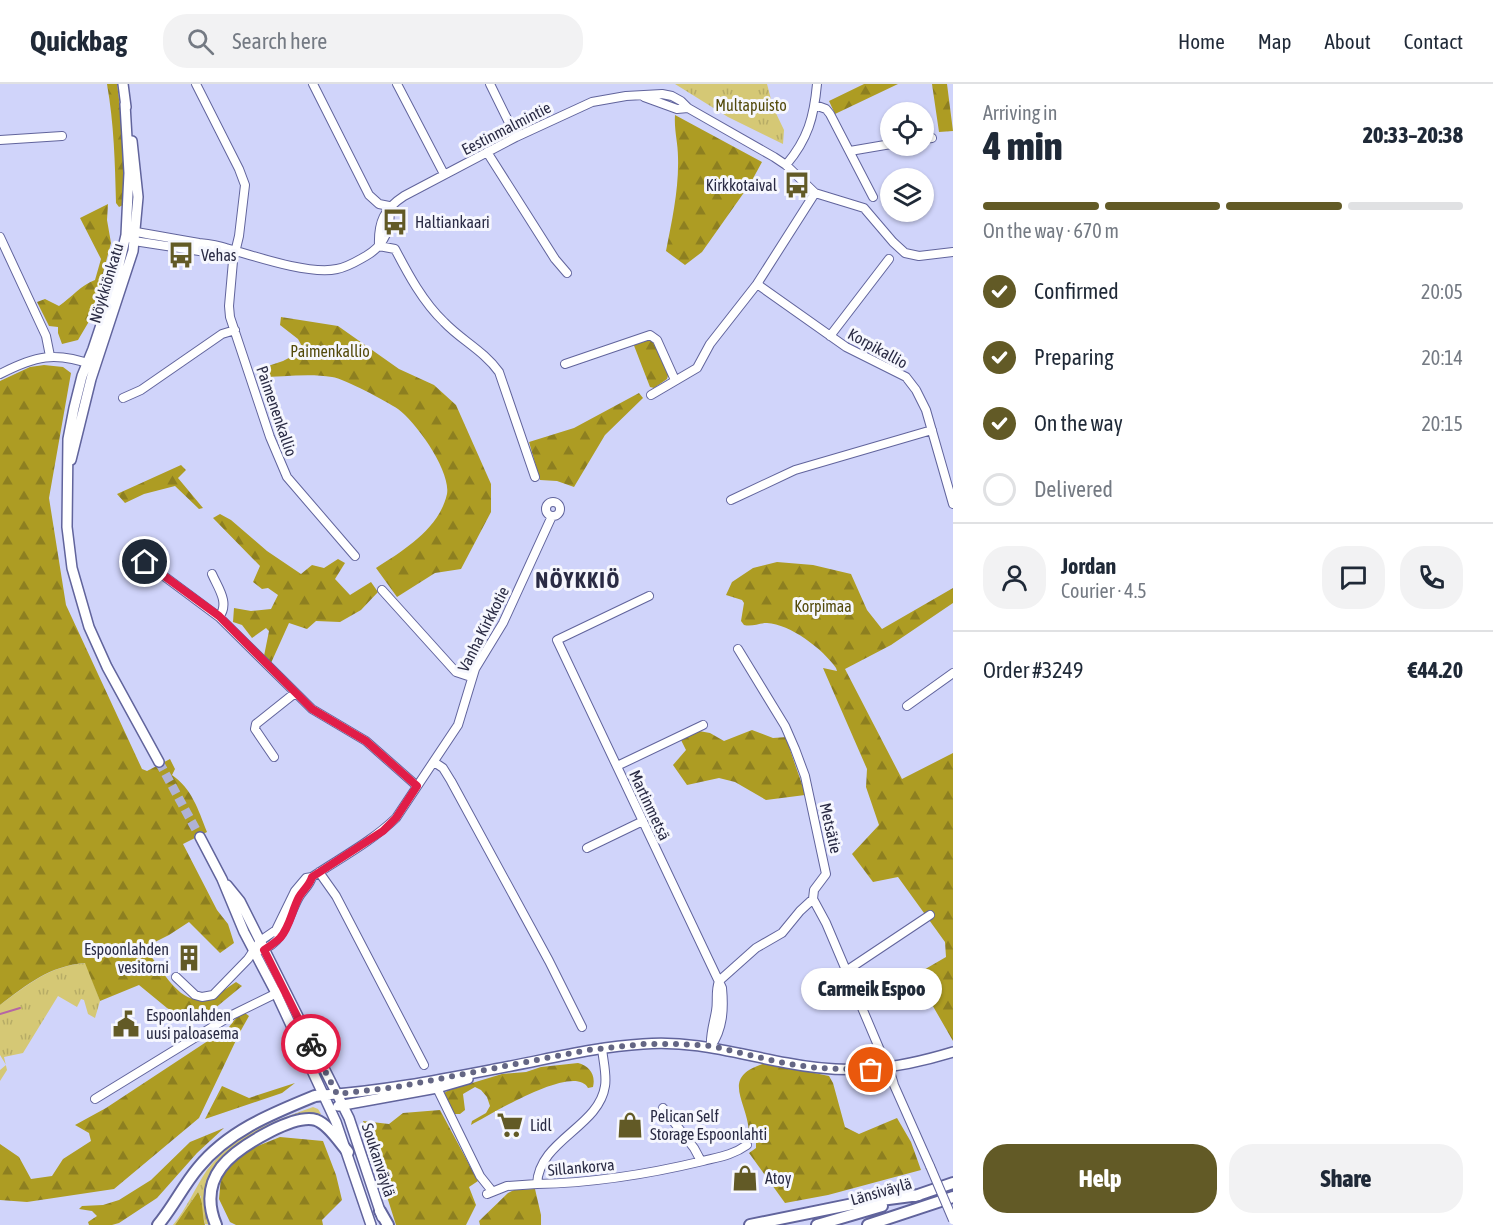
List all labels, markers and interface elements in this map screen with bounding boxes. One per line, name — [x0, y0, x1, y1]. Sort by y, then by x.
search box — [163, 14, 583, 68]
text: Quickbag — [30, 25, 127, 57]
icon: search — [184, 25, 217, 58]
text: Search here — [232, 28, 327, 54]
text: Home — [1178, 29, 1225, 53]
text: Map — [1258, 29, 1292, 53]
text: About — [1325, 29, 1371, 53]
text: Contact — [1404, 29, 1463, 53]
park label: Multapuisto — [715, 96, 787, 115]
street label: Eestinmalmintie — [458, 98, 554, 158]
text: Arriving in — [983, 101, 1057, 124]
map controls — [880, 102, 934, 222]
button: locate — [880, 102, 934, 156]
text: 20:33–20:38 — [1363, 122, 1463, 148]
text: 4 min — [983, 124, 1063, 168]
button: layers — [880, 168, 934, 222]
bus stop icon: Kirkkotaival — [782, 170, 812, 200]
place label: Kirkkotaival — [706, 176, 778, 194]
bus stop icon: Haltiankaari — [380, 207, 410, 237]
place label: Haltiankaari — [415, 213, 490, 231]
text: On the way · 670 m — [983, 219, 1119, 242]
bus stop icon: Vehas — [166, 240, 196, 270]
street label: Nöykkiönkatu — [85, 241, 128, 326]
place label: Vehas — [201, 246, 237, 264]
icon: check — [983, 275, 1016, 308]
text: Confirmed — [1034, 278, 1119, 304]
text: 20:05 — [1421, 280, 1463, 303]
street label: Korpikallio — [845, 324, 911, 373]
icon: check — [983, 341, 1016, 374]
park label: Paimenkallio — [290, 342, 370, 360]
text: Preparing — [1034, 344, 1114, 370]
text: 20:14 — [1421, 346, 1463, 369]
street label: Paimenenkallio — [253, 363, 301, 459]
icon: check — [983, 407, 1016, 440]
text: On the way — [1034, 410, 1123, 436]
text: 20:15 — [1421, 412, 1463, 435]
text: Delivered — [1034, 476, 1113, 502]
pin — [119, 536, 170, 587]
icon: home — [128, 545, 161, 578]
button: person — [983, 546, 1046, 609]
button: chat — [1322, 546, 1385, 609]
button: phone — [1400, 546, 1463, 609]
text: Jordan — [1061, 553, 1116, 579]
district label: NÖYKKIÖ — [535, 567, 621, 593]
text: Courier · 4.5 — [1061, 579, 1147, 602]
street label: Vanha Kirkkotie — [454, 583, 512, 675]
park label: Korpimaa — [794, 597, 852, 616]
text: Order #3249 — [983, 657, 1083, 683]
text: €44.20 — [1408, 657, 1463, 683]
street label: Martinmetsä — [626, 767, 674, 843]
street label: Metsätie — [816, 801, 846, 855]
place label: Espoonlahden vesitorni — [84, 940, 169, 976]
building icon: Espoonlahden vesitorni — [174, 943, 204, 973]
callout: Carmeik Espoo — [800, 968, 942, 1010]
text: Carmeik Espoo — [818, 977, 925, 1000]
place label: Espoonlahden uusi paloasema — [146, 1006, 239, 1043]
public building icon: Espoonlahden uusi paloasema — [111, 1009, 141, 1039]
courier — [281, 1014, 341, 1074]
icon: bike — [295, 1028, 328, 1061]
pin — [845, 1044, 896, 1095]
icon: bag — [854, 1053, 887, 1086]
place label: Pelican Self Storage Espoonlahti — [650, 1107, 767, 1144]
supermarket icon: Lidl — [495, 1110, 525, 1140]
shop icon: Pelican Self Storage Espoonlahti — [615, 1110, 645, 1140]
place label: Lidl — [530, 1116, 552, 1134]
street label: Soukanväylä — [358, 1121, 399, 1199]
button: Help — [983, 1144, 1217, 1213]
button: Share — [1229, 1144, 1463, 1213]
street label: Sillankorva — [547, 1155, 615, 1179]
shop icon: Atoy — [730, 1163, 760, 1193]
place label: Atoy — [765, 1169, 792, 1188]
street label: Länsiväylä — [848, 1174, 914, 1209]

